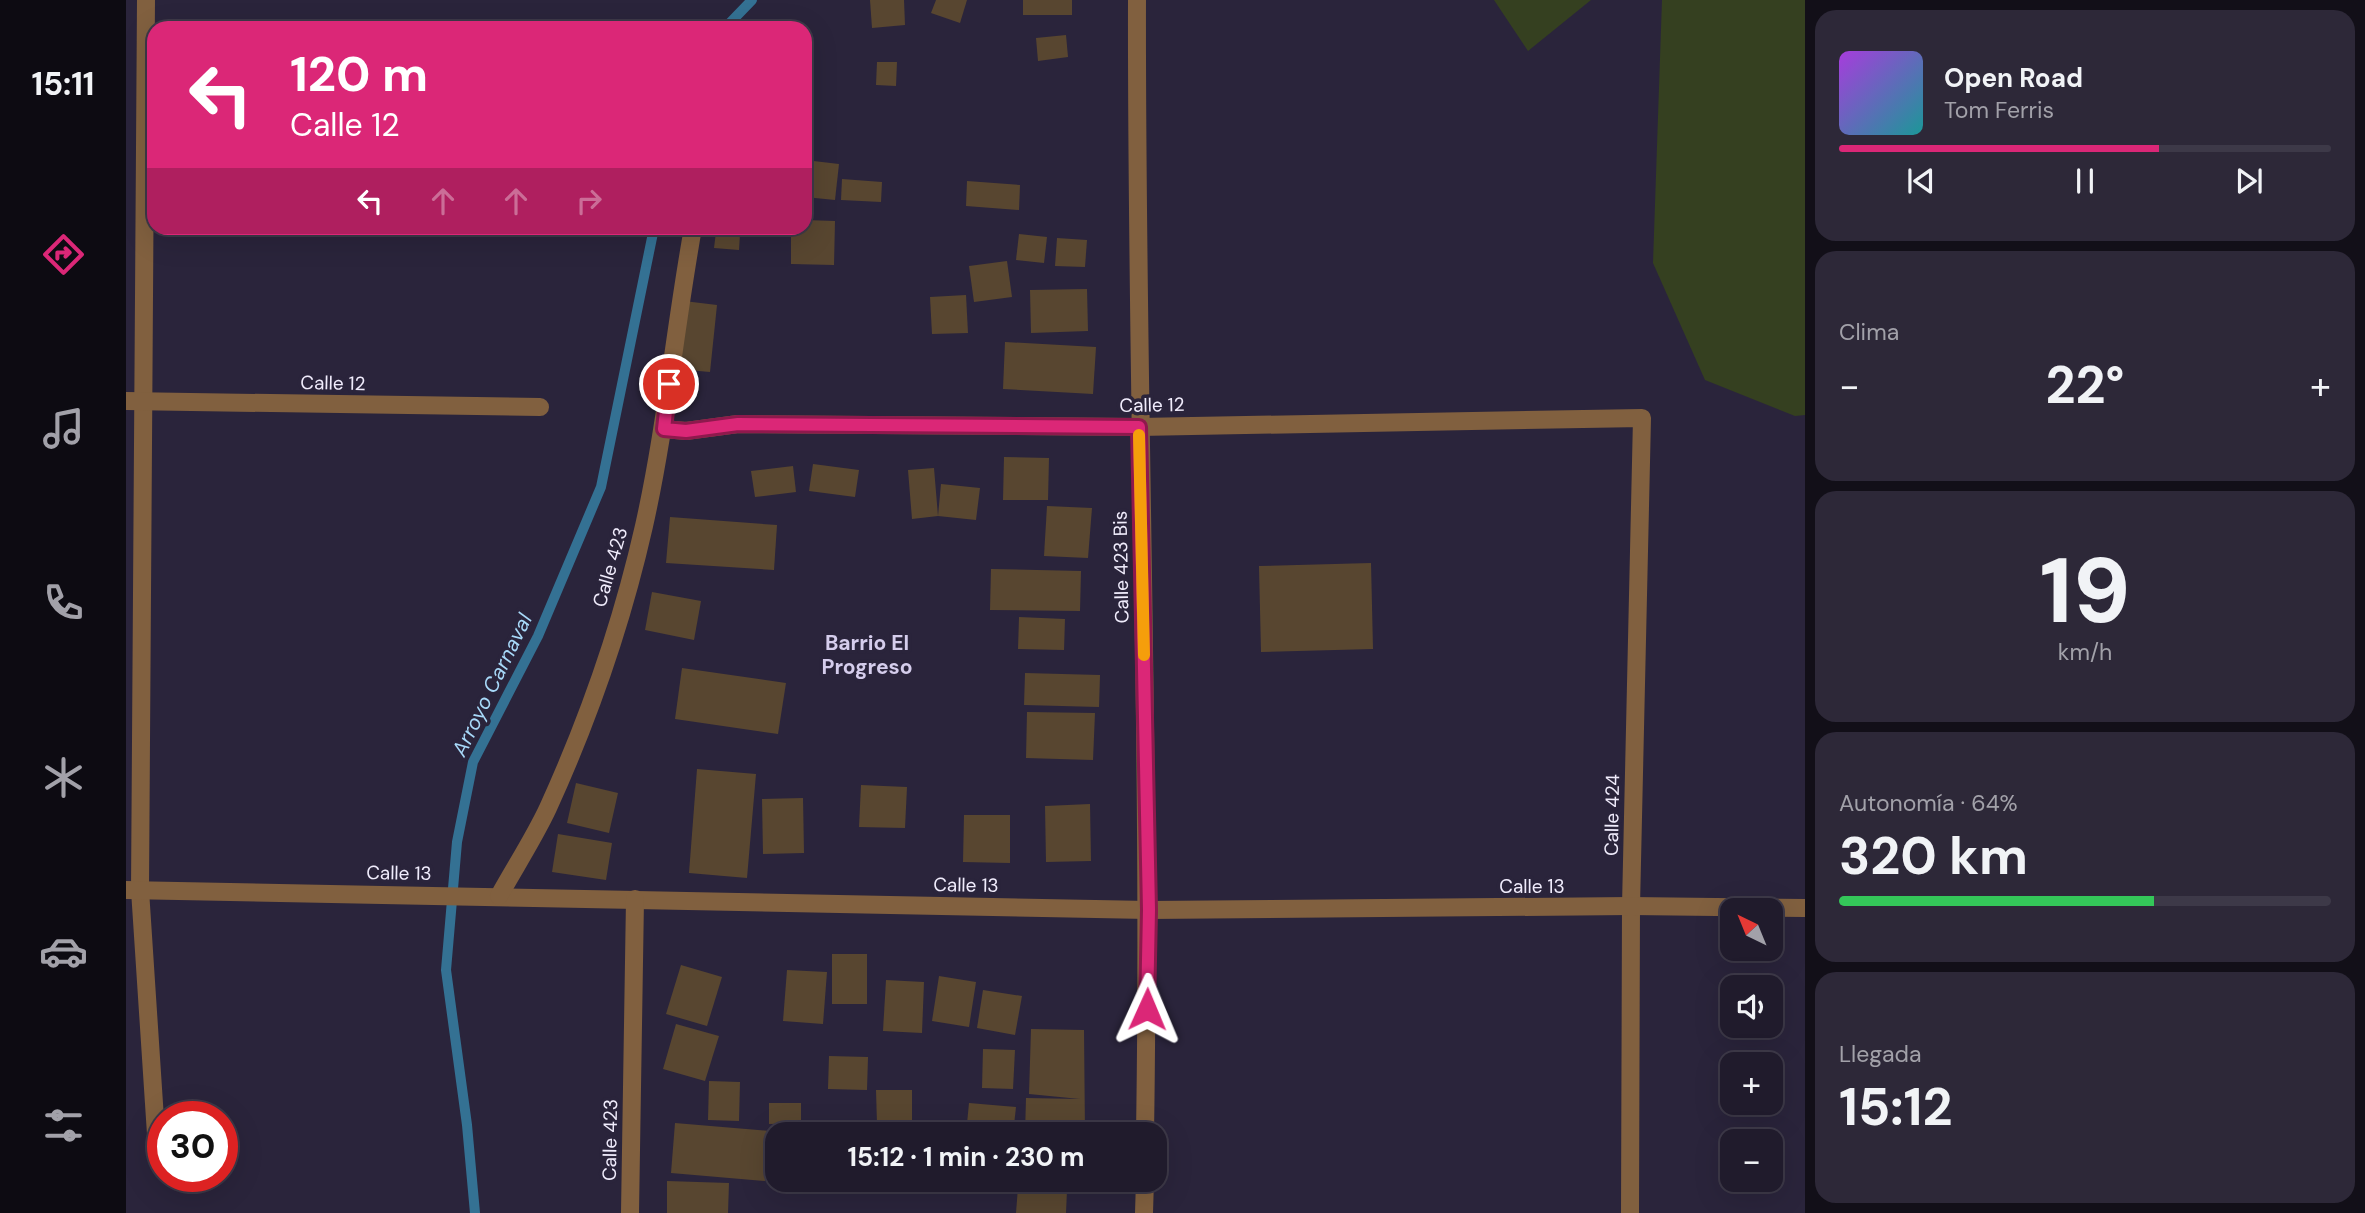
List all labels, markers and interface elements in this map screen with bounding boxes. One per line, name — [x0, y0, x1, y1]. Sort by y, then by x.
text: 120 m — [290, 42, 428, 106]
icon: left — [175, 49, 266, 140]
text: Open Road — [1944, 61, 2083, 95]
text: 15:11 — [32, 63, 94, 105]
text: Tom Ferris — [1944, 95, 2054, 125]
text: Calle 12 — [290, 104, 400, 146]
icon: previous — [1902, 162, 1940, 200]
icon: pause — [2066, 162, 2104, 200]
icon: next — [2230, 162, 2268, 200]
icon: left — [351, 182, 389, 220]
icon: ahead — [424, 182, 462, 220]
icon: ahead — [497, 182, 535, 220]
icon: right — [570, 182, 608, 220]
icon: directions — [39, 230, 88, 279]
text: Clima — [1839, 317, 1899, 347]
text: 22° — [2046, 351, 2124, 419]
pin — [639, 354, 699, 414]
text: − — [1839, 361, 1860, 411]
text: + — [2310, 361, 2331, 411]
icon: arrive — [650, 365, 688, 403]
street label: Calle 12 — [300, 370, 366, 396]
street label: Calle 12 — [1119, 392, 1185, 418]
icon: music — [39, 404, 88, 453]
street label: Calle 423 Bis — [1108, 510, 1134, 624]
street label: Calle 423 — [587, 524, 633, 610]
text: 19 — [2040, 532, 2130, 650]
icon: phone — [39, 578, 88, 627]
water label: Arroyo Carnaval — [445, 609, 539, 762]
district label: Barrio El Progreso — [821, 629, 913, 681]
text: km/h — [2058, 637, 2112, 667]
icon: climate — [39, 753, 88, 802]
street label: Calle 424 — [1599, 774, 1625, 856]
text: Autonomía · 64% — [1839, 788, 2018, 818]
text: 320 km — [1839, 822, 2028, 890]
street label: Calle 13 — [366, 860, 432, 886]
street label: Calle 13 — [933, 872, 999, 898]
street label: Calle 13 — [1499, 874, 1565, 899]
north arrow — [1720, 898, 1783, 961]
map controls — [1720, 898, 1783, 1192]
icon: car — [39, 927, 88, 976]
position arrow — [1110, 972, 1184, 1046]
button: sound — [1720, 975, 1783, 1038]
text: Llegada — [1839, 1039, 1922, 1069]
button: + — [1720, 1052, 1783, 1115]
text: 15:12 — [1839, 1073, 1952, 1141]
street label: Calle 423 — [597, 1099, 623, 1181]
icon: filters — [39, 1101, 88, 1150]
speed limit sign: 30 — [147, 1101, 238, 1192]
button: − — [1720, 1129, 1783, 1192]
text: 15:12 · 1 min · 230 m — [847, 1140, 1085, 1174]

